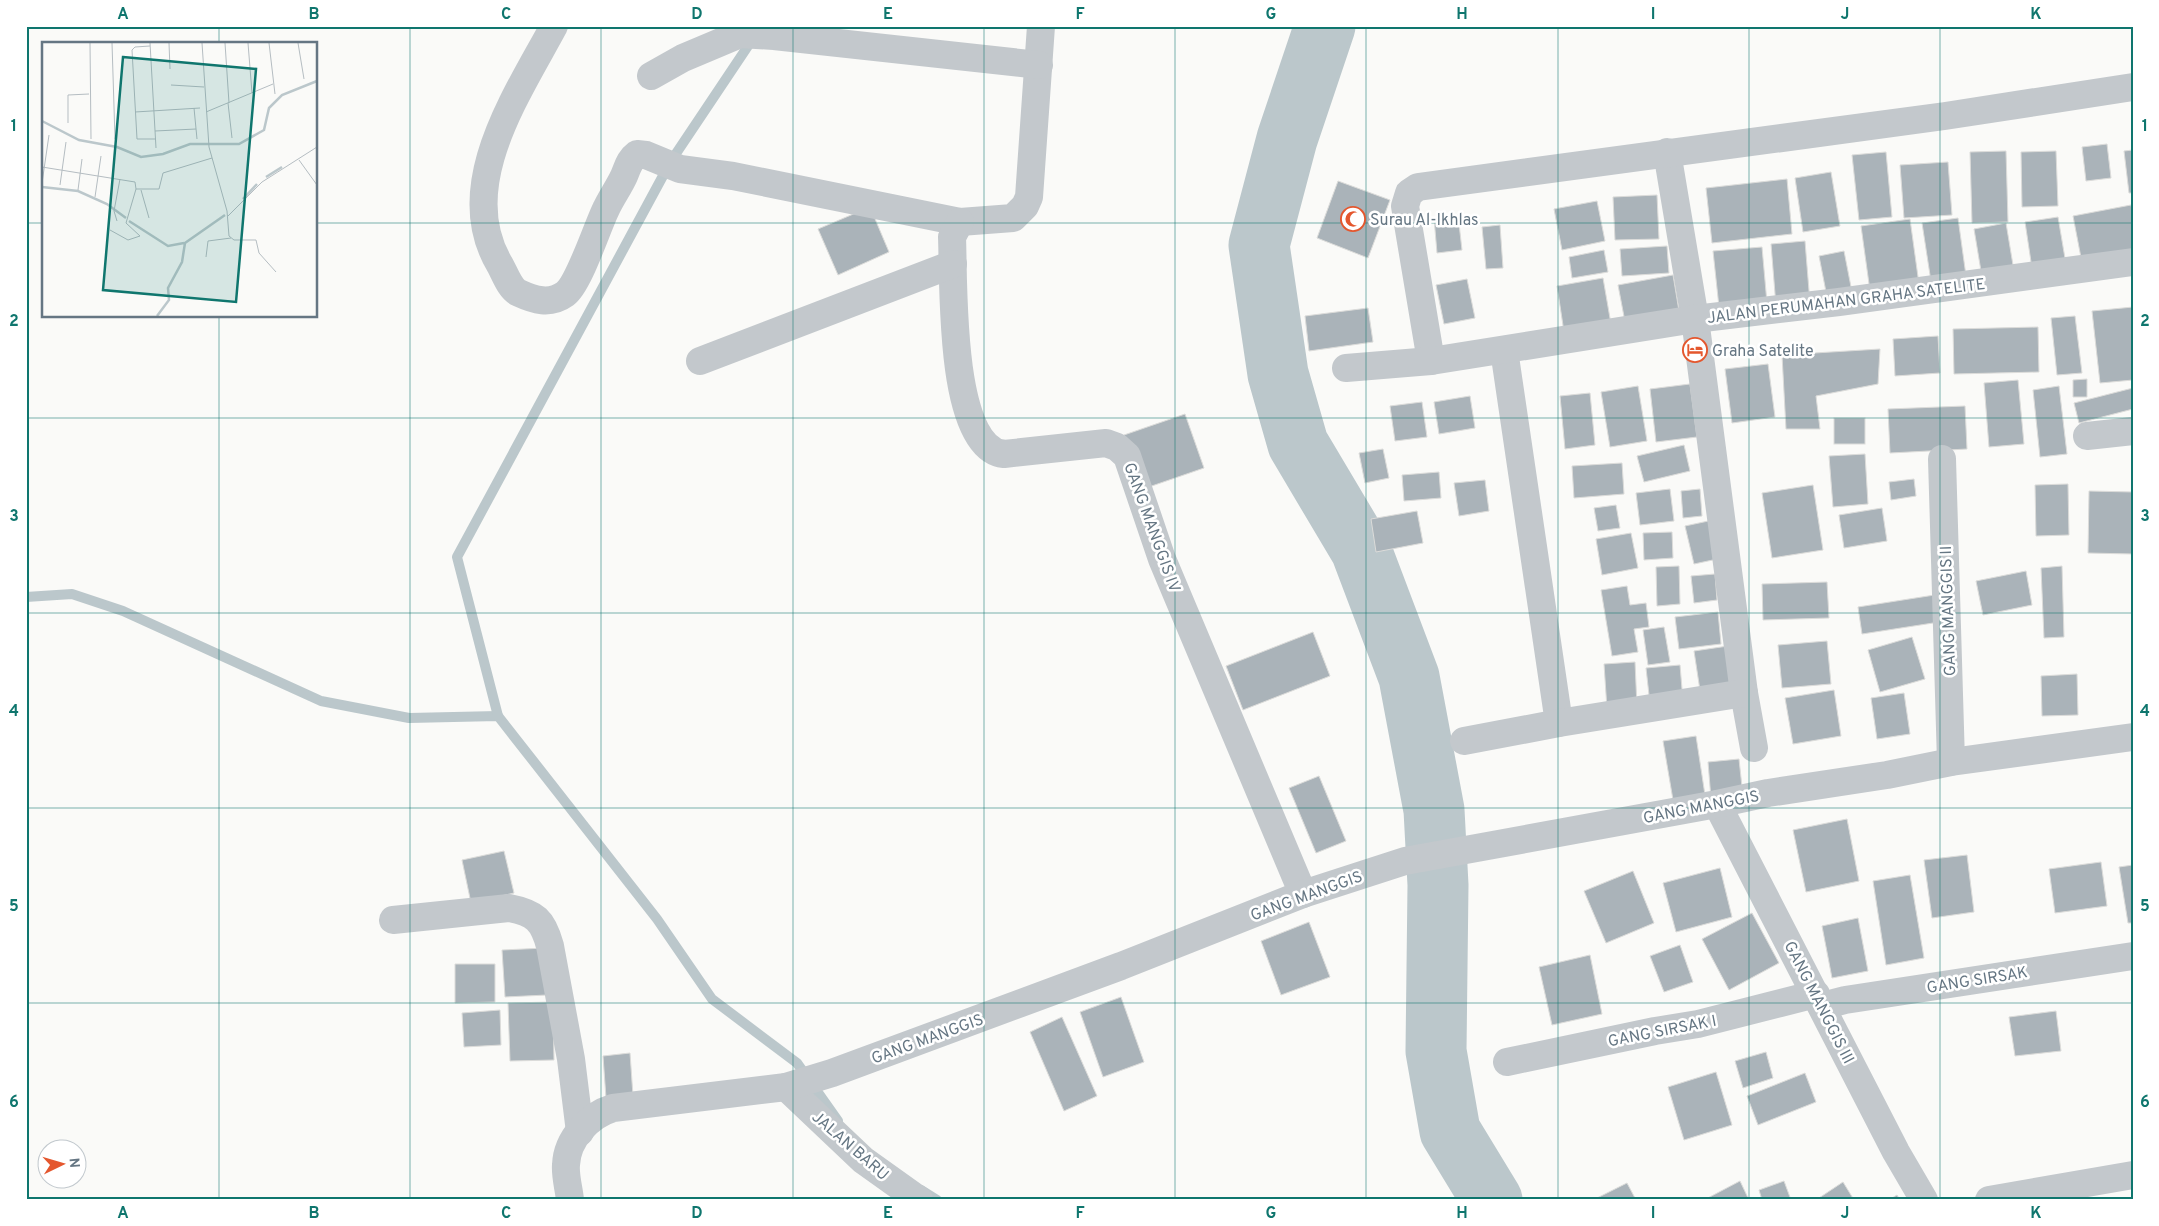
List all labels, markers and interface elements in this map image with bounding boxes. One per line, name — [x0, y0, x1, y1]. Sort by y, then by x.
text: A — [117, 5, 129, 25]
text: B — [308, 5, 320, 25]
text: C — [501, 5, 511, 25]
text: D — [691, 5, 703, 25]
text: E — [883, 5, 893, 25]
text: F — [1075, 5, 1085, 25]
text: G — [1266, 5, 1276, 25]
text: H — [1456, 5, 1468, 25]
text: I — [1651, 5, 1655, 25]
text: J — [1841, 5, 1849, 25]
text: K — [2030, 5, 2042, 25]
inset map — [42, 42, 318, 318]
text: 1 — [11, 117, 17, 137]
text: 1 — [2142, 117, 2148, 137]
mosque icon: Surau Al-Ikhlas — [1340, 206, 1366, 232]
place label: Surau Al-Ikhlas — [1370, 211, 1479, 231]
street label: JALAN PERUMAHAN GRAHA SATELITE — [1706, 275, 1986, 329]
text: 2 — [9, 312, 19, 332]
text: 2 — [2140, 312, 2150, 332]
hotel icon: Graha Satelite — [1682, 337, 1708, 363]
place label: Graha Satelite — [1712, 342, 1814, 362]
street label: GANG MANGGIS IV — [1118, 460, 1184, 595]
text: 3 — [9, 507, 19, 527]
text: 3 — [2140, 507, 2150, 527]
street label: GANG MANGGIS II — [1937, 545, 1961, 677]
text: 4 — [9, 702, 19, 722]
text: 4 — [2140, 702, 2150, 722]
street label: GANG MANGGIS — [1642, 787, 1761, 829]
street label: GANG MANGGIS — [1248, 867, 1365, 926]
text: 5 — [9, 897, 19, 917]
text: 5 — [2140, 897, 2150, 917]
street label: GANG MANGGIS III — [1779, 938, 1858, 1068]
street label: GANG SIRSAK — [1925, 963, 2029, 999]
street label: GANG MANGGIS — [869, 1010, 986, 1069]
street label: GANG SIRSAK I — [1606, 1012, 1718, 1052]
text: 6 — [9, 1093, 19, 1113]
text: 6 — [2140, 1093, 2150, 1113]
street label: JALAN BARU — [807, 1108, 892, 1185]
north arrow — [38, 1138, 88, 1188]
text: N — [65, 1157, 82, 1169]
text: A — [117, 1204, 129, 1224]
text: B — [308, 1204, 320, 1224]
text: C — [501, 1204, 511, 1224]
text: D — [691, 1204, 703, 1224]
text: E — [883, 1204, 893, 1224]
text: F — [1075, 1204, 1085, 1224]
text: G — [1266, 1204, 1276, 1224]
text: H — [1456, 1204, 1468, 1224]
text: I — [1651, 1204, 1655, 1224]
text: J — [1841, 1204, 1849, 1224]
text: K — [2030, 1204, 2042, 1224]

